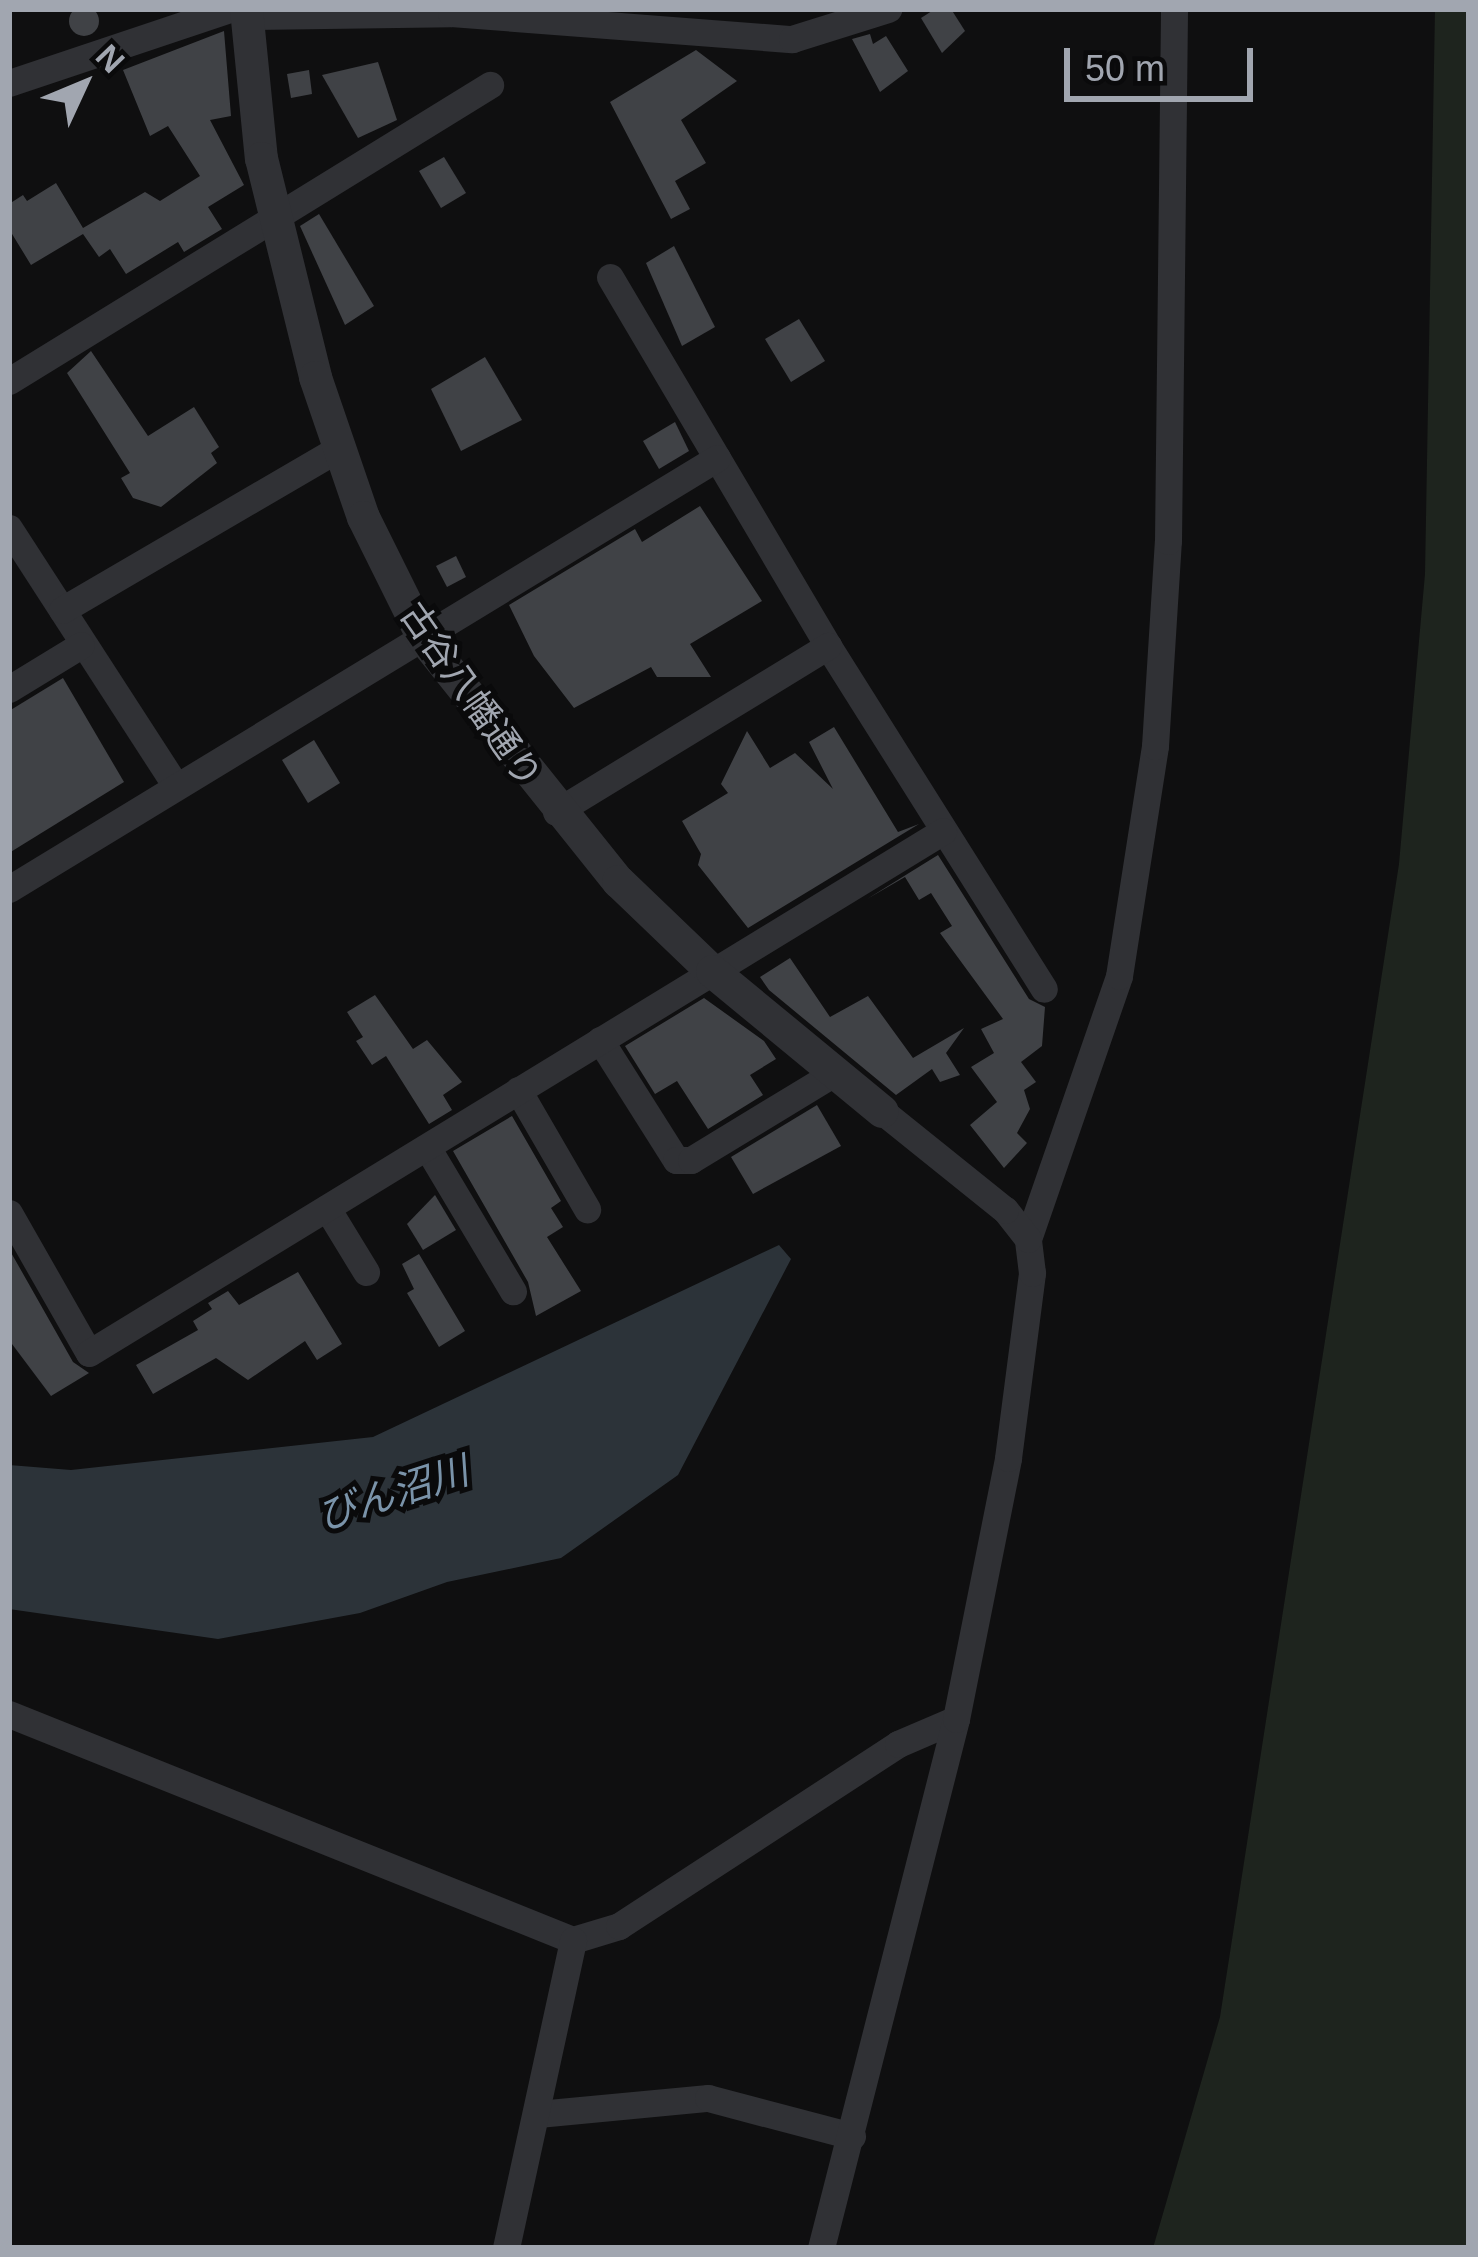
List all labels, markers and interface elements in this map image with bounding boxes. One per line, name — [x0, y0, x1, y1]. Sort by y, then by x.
north arrow — [24, 24, 144, 144]
scale bar — [1070, 24, 1259, 98]
text: N — [89, 37, 132, 80]
text: 50 m — [1085, 48, 1165, 89]
street label: 古谷八幡通り — [391, 594, 551, 796]
water label: びん沼川 — [312, 1448, 474, 1540]

